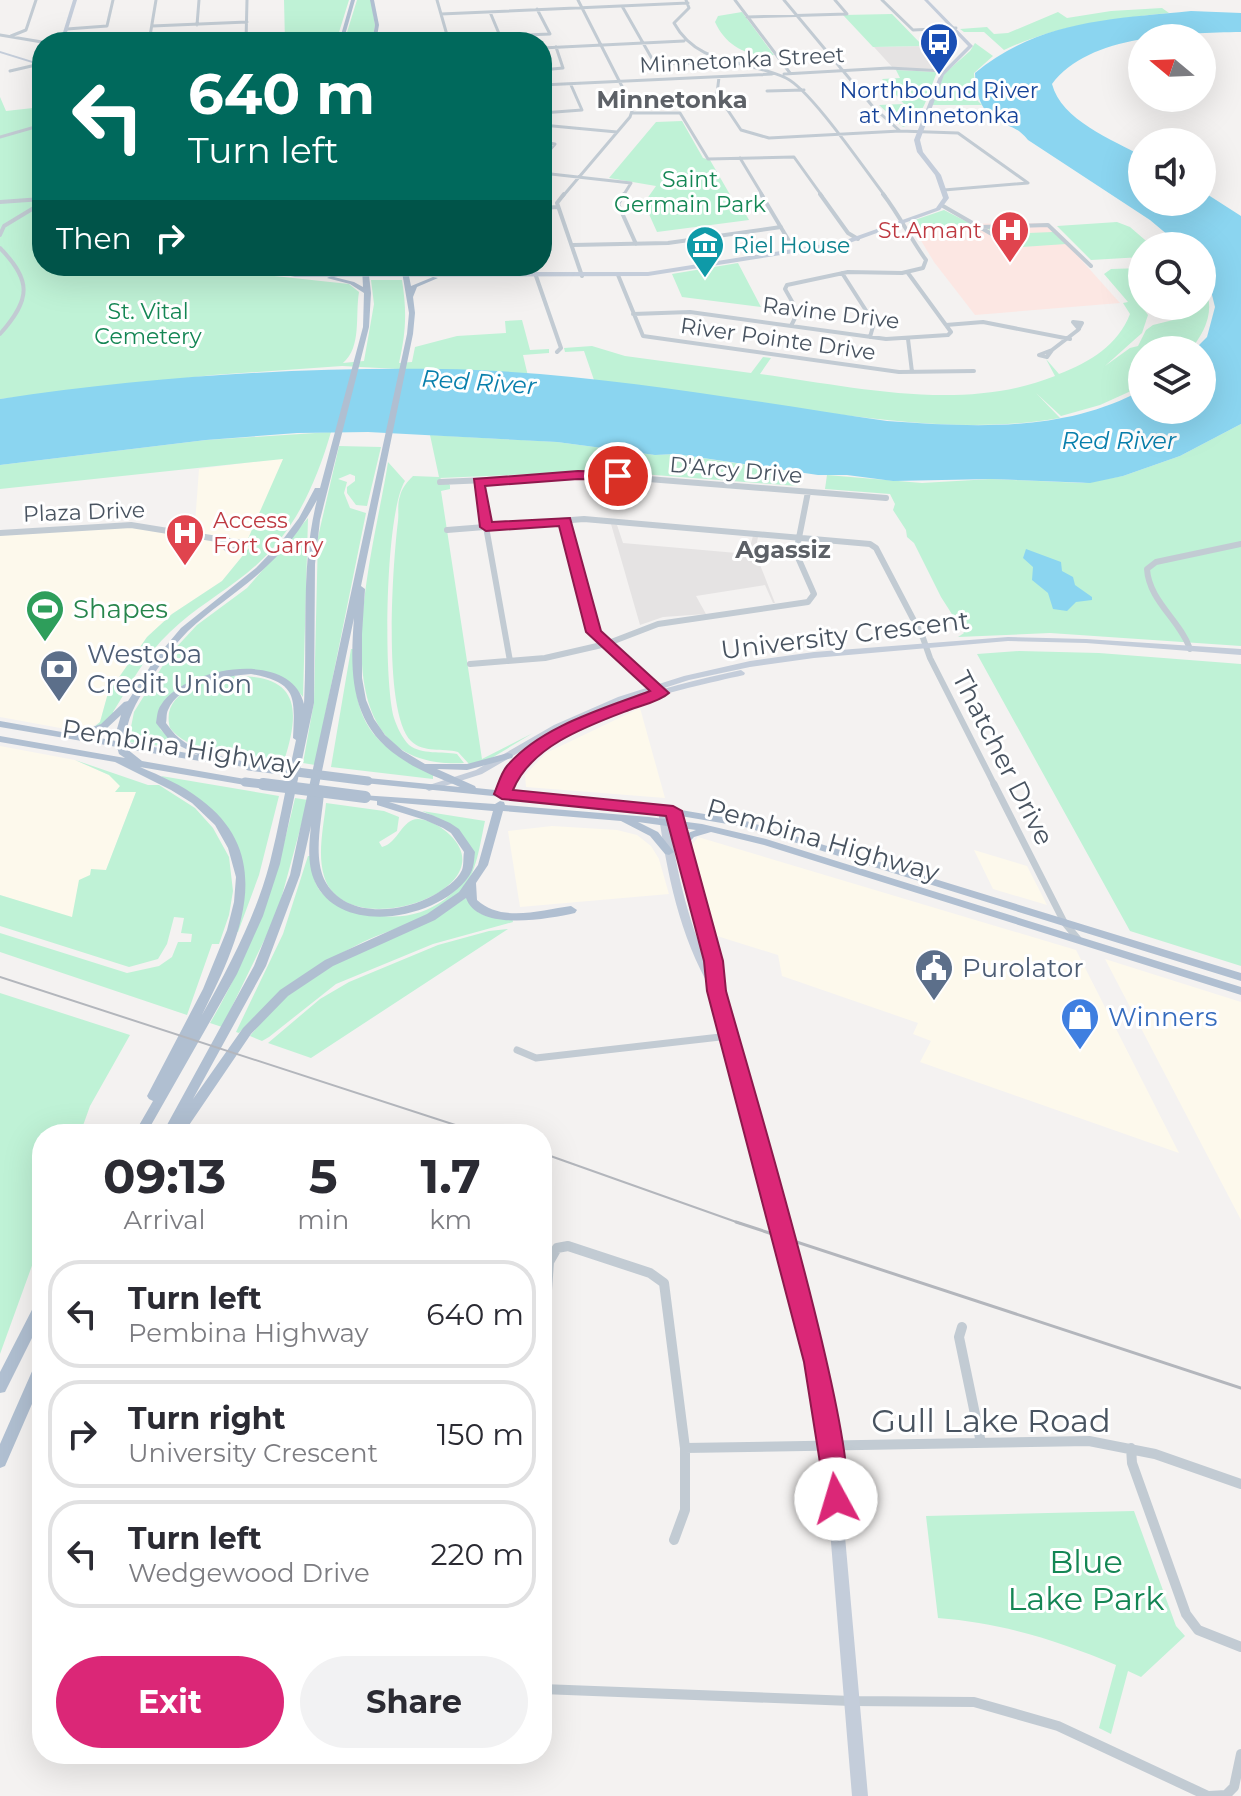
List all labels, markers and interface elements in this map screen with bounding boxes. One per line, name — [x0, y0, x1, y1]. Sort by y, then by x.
bus stop icon: Northbound River at Minnetonka — [918, 21, 960, 76]
north arrow — [1128, 24, 1216, 112]
map controls — [1128, 24, 1216, 424]
street label: Minnetonka Street — [639, 41, 845, 79]
text: 640 m — [188, 60, 375, 128]
icon: left — [56, 64, 160, 168]
place label: Northbound River at Minnetonka — [839, 77, 1039, 129]
district label: Minnetonka — [596, 85, 748, 114]
text: Turn left — [188, 128, 339, 172]
button: sound — [1128, 128, 1216, 216]
park label: Saint Germain Park — [614, 166, 767, 218]
hospital icon: St.Amant — [989, 209, 1031, 264]
icon: right — [148, 216, 192, 260]
place label: St.Amant — [878, 217, 982, 244]
text: Then — [56, 220, 132, 257]
museum icon: Riel House — [684, 224, 726, 279]
place label: Riel House — [733, 232, 850, 259]
button: search — [1128, 232, 1216, 320]
street label: Ravine Drive — [761, 291, 901, 335]
park label: St. Vital Cemetery — [94, 298, 202, 350]
street label: River Pointe Drive — [679, 312, 877, 366]
button: layers — [1128, 336, 1216, 424]
water label: Red River — [421, 364, 539, 401]
water label: Red River — [1062, 426, 1178, 455]
pin — [584, 442, 652, 510]
street label: D'Arcy Drive — [668, 451, 804, 489]
icon: arrive — [596, 454, 640, 498]
street label: Plaza Drive — [22, 496, 146, 528]
place label: Access Fort Garry — [213, 507, 323, 559]
hospital icon: Access Fort Garry — [164, 512, 206, 567]
district label: Agassiz — [734, 535, 831, 564]
sports icon: Shapes — [24, 588, 66, 643]
place label: Shapes — [73, 593, 168, 625]
street label: University Crescent — [719, 604, 971, 666]
place label: Westoba Credit Union — [87, 638, 252, 700]
bank icon: Westoba Credit Union — [38, 648, 80, 703]
street label: Thatcher Drive — [945, 666, 1061, 850]
street label: Pembina Highway — [60, 712, 303, 782]
street label: Pembina Highway — [703, 791, 944, 889]
public building icon: Purolator — [913, 947, 955, 1002]
place label: Purolator — [962, 952, 1084, 984]
shop icon: Winners — [1059, 996, 1101, 1051]
place label: Winners — [1108, 1001, 1217, 1033]
text: 09:13 — [103, 1147, 226, 1205]
text: 5 — [309, 1147, 338, 1205]
text: 1.7 — [420, 1147, 481, 1205]
text: Arrival — [124, 1204, 206, 1236]
text: min — [297, 1204, 349, 1236]
text: km — [429, 1204, 472, 1236]
text: Turn left — [128, 1280, 261, 1317]
icon: left — [60, 1292, 104, 1336]
text: 640 m — [426, 1296, 524, 1333]
text: Pembina Highway — [128, 1317, 369, 1349]
text: Turn right — [128, 1400, 285, 1437]
street label: Gull Lake Road — [871, 1401, 1111, 1440]
icon: right — [60, 1412, 104, 1456]
text: 150 m — [437, 1416, 524, 1453]
text: University Crescent — [128, 1437, 378, 1469]
position arrow — [794, 1457, 878, 1541]
text: Turn left — [128, 1520, 261, 1557]
icon: left — [60, 1532, 104, 1576]
text: 220 m — [430, 1536, 524, 1573]
park label: Blue Lake Park — [1008, 1542, 1165, 1618]
text: Wedgewood Drive — [128, 1557, 370, 1589]
button: Exit — [56, 1656, 284, 1748]
button: Share — [300, 1656, 528, 1748]

